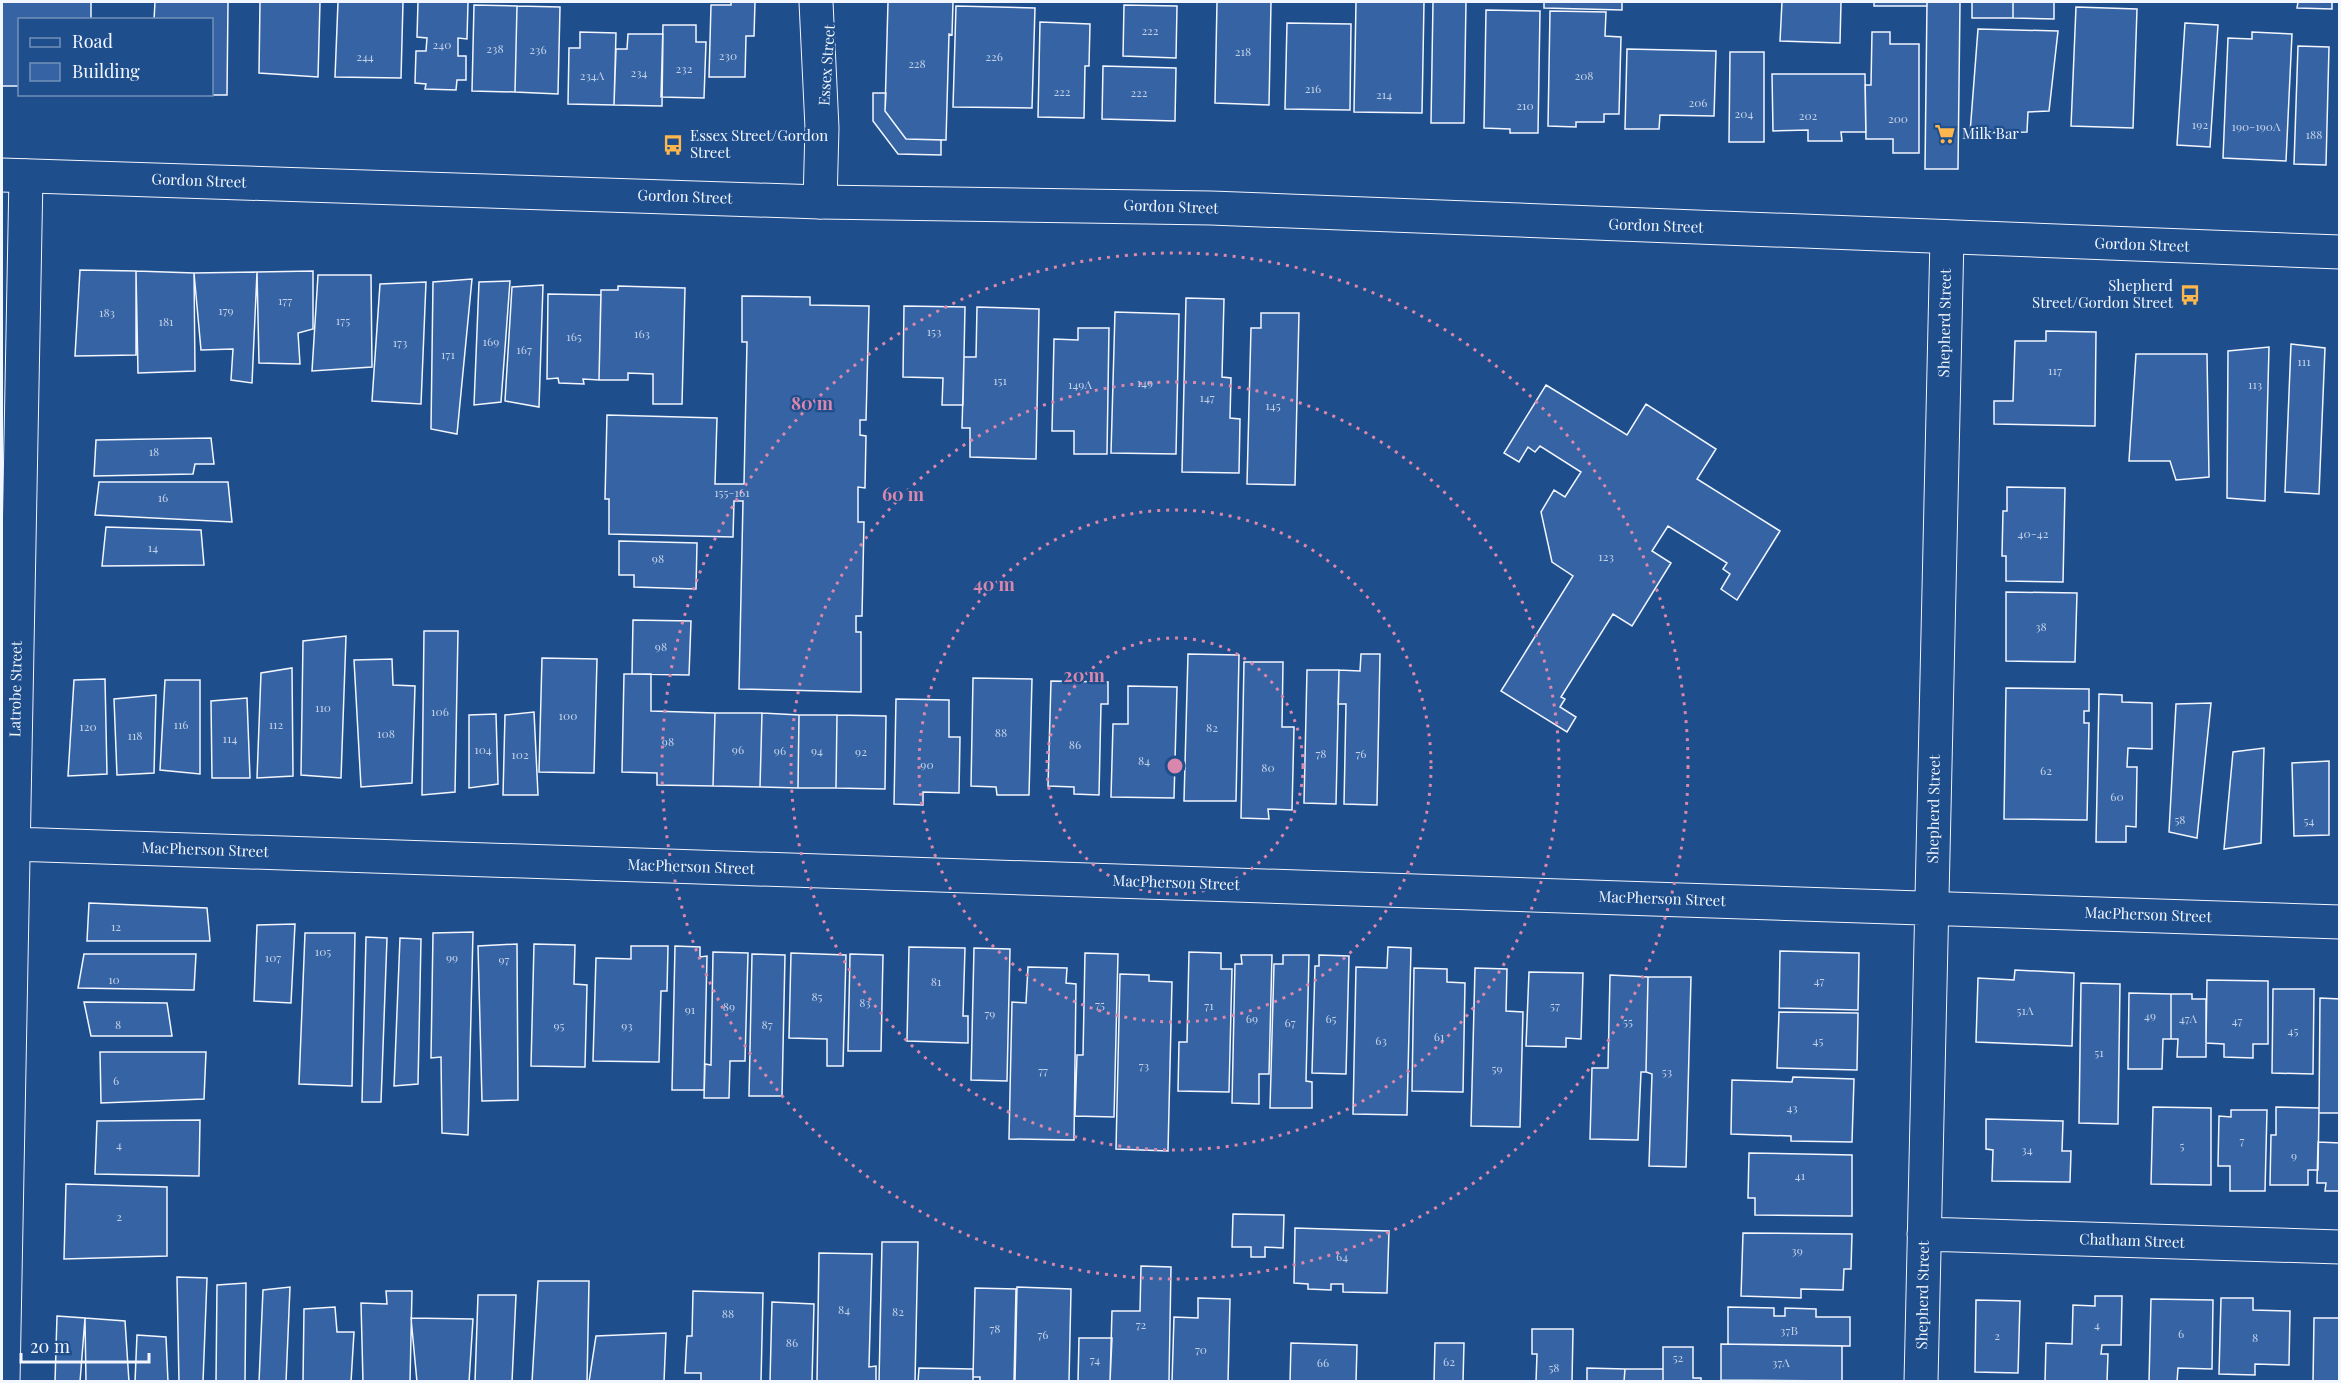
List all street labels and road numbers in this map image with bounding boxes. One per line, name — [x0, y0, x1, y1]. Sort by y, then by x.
street label: Essex Street — [813, 23, 839, 106]
street label: Gordon Street — [151, 168, 248, 192]
street label: Gordon Street — [637, 184, 734, 208]
street label: Gordon Street — [1123, 194, 1220, 218]
street label: Gordon Street — [1608, 213, 1705, 237]
street label: Gordon Street — [2094, 232, 2191, 256]
street label: Shepherd Street — [1933, 268, 1955, 378]
street label: Latrobe Street — [4, 640, 26, 737]
street label: Shepherd Street — [1922, 754, 1944, 864]
street label: MacPherson Street — [141, 837, 270, 861]
street label: MacPherson Street — [627, 854, 756, 878]
street label: MacPherson Street — [1112, 870, 1241, 894]
street label: MacPherson Street — [1598, 886, 1727, 910]
street label: MacPherson Street — [2084, 902, 2213, 926]
street label: Chatham Street — [2079, 1228, 2186, 1252]
street label: Shepherd Street — [1911, 1240, 1933, 1350]

